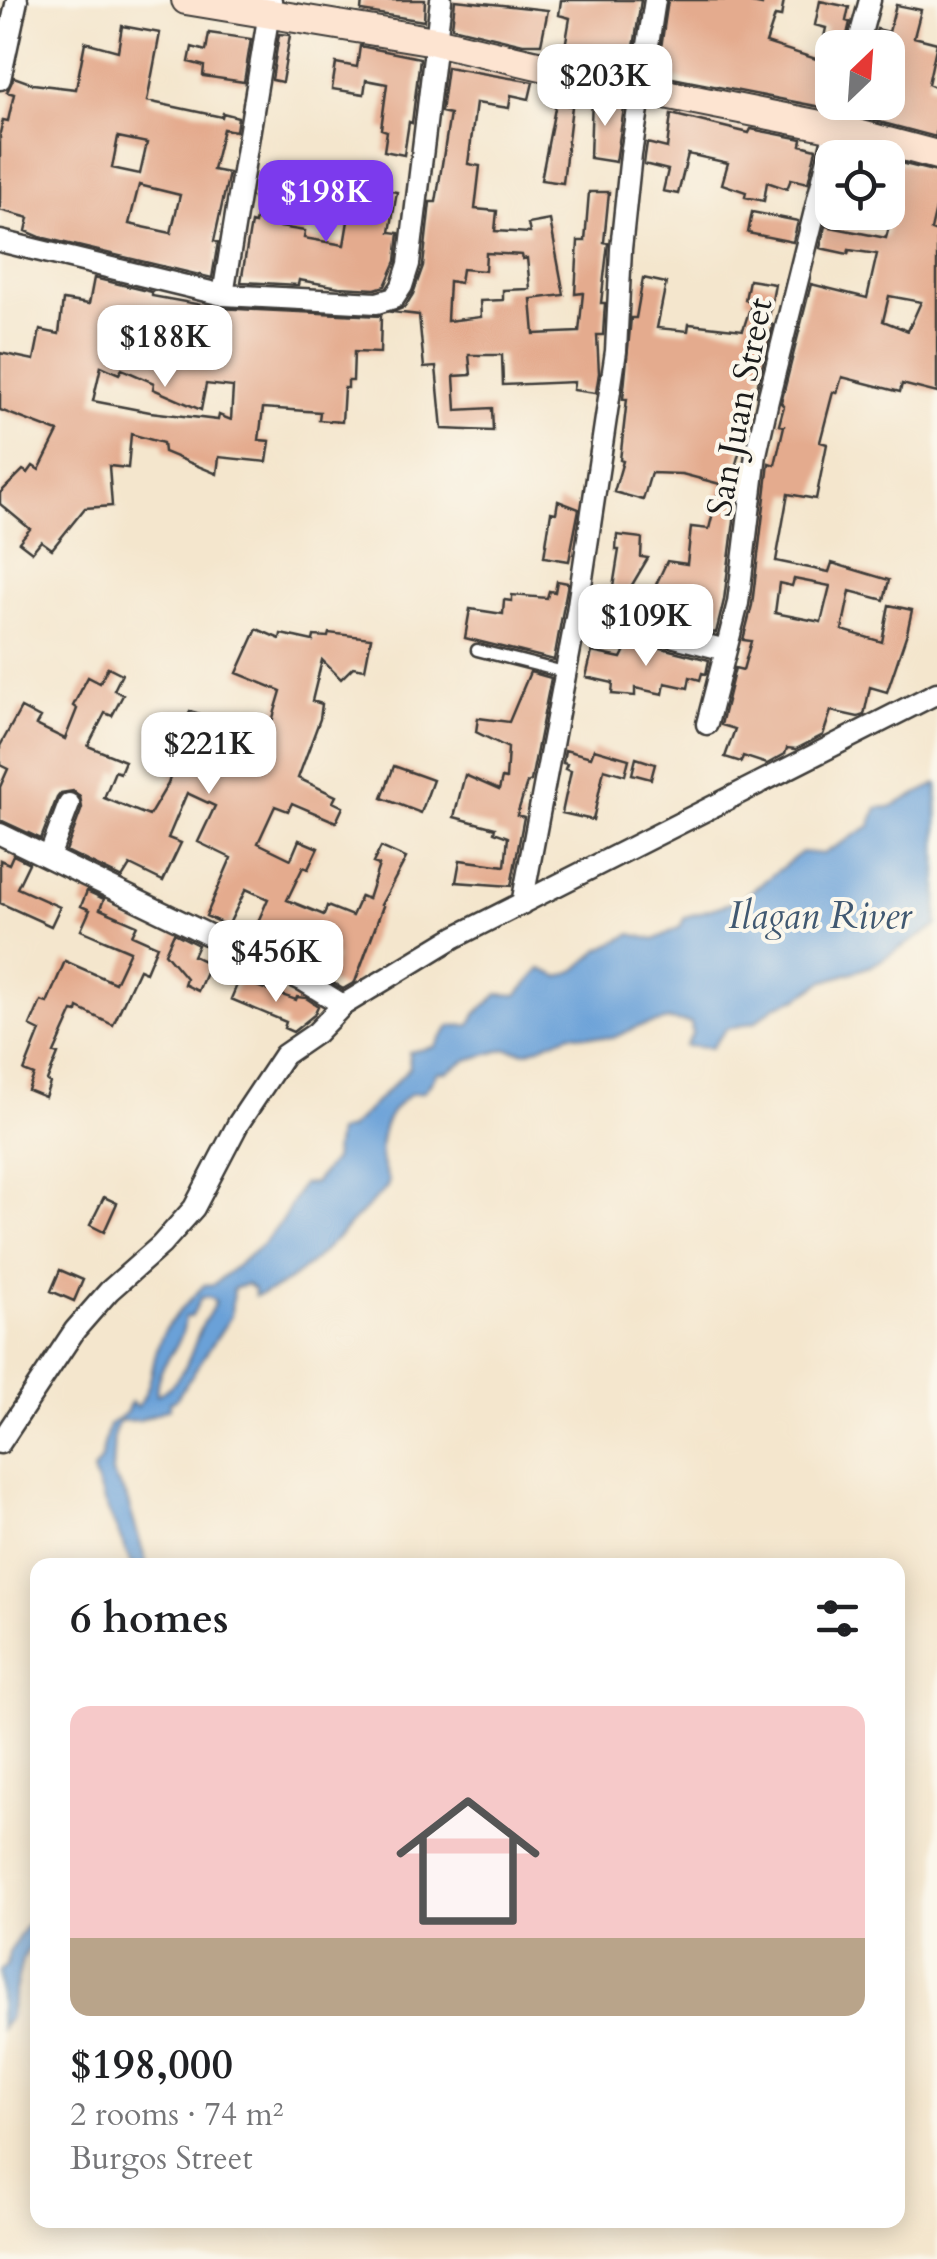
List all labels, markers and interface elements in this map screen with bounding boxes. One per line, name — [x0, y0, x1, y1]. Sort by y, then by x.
north arrow — [815, 30, 905, 120]
map controls — [815, 30, 905, 230]
pin: $203K — [535, 44, 675, 129]
text: $203K — [559, 54, 651, 98]
button: locate — [815, 140, 905, 230]
pin: $198K — [256, 160, 396, 245]
text: $198K — [280, 170, 372, 214]
street label: San Juan Street — [695, 294, 785, 520]
pin: $188K — [95, 305, 235, 390]
text: $188K — [119, 315, 211, 359]
pin: $109K — [576, 584, 716, 669]
text: $109K — [600, 594, 692, 638]
pin: $221K — [139, 712, 279, 797]
text: $221K — [163, 722, 255, 766]
water label: Ilagan River — [728, 890, 913, 942]
pin: $456K — [206, 920, 346, 1005]
text: $456K — [230, 930, 322, 974]
text: 6 homes — [70, 1590, 228, 1647]
icon: filters — [810, 1591, 865, 1646]
icon: home — [378, 1771, 558, 1951]
text: $198,000 — [70, 2036, 233, 2093]
text: 2 rooms · 74 m² — [70, 2093, 283, 2137]
text: Burgos Street — [70, 2137, 253, 2181]

